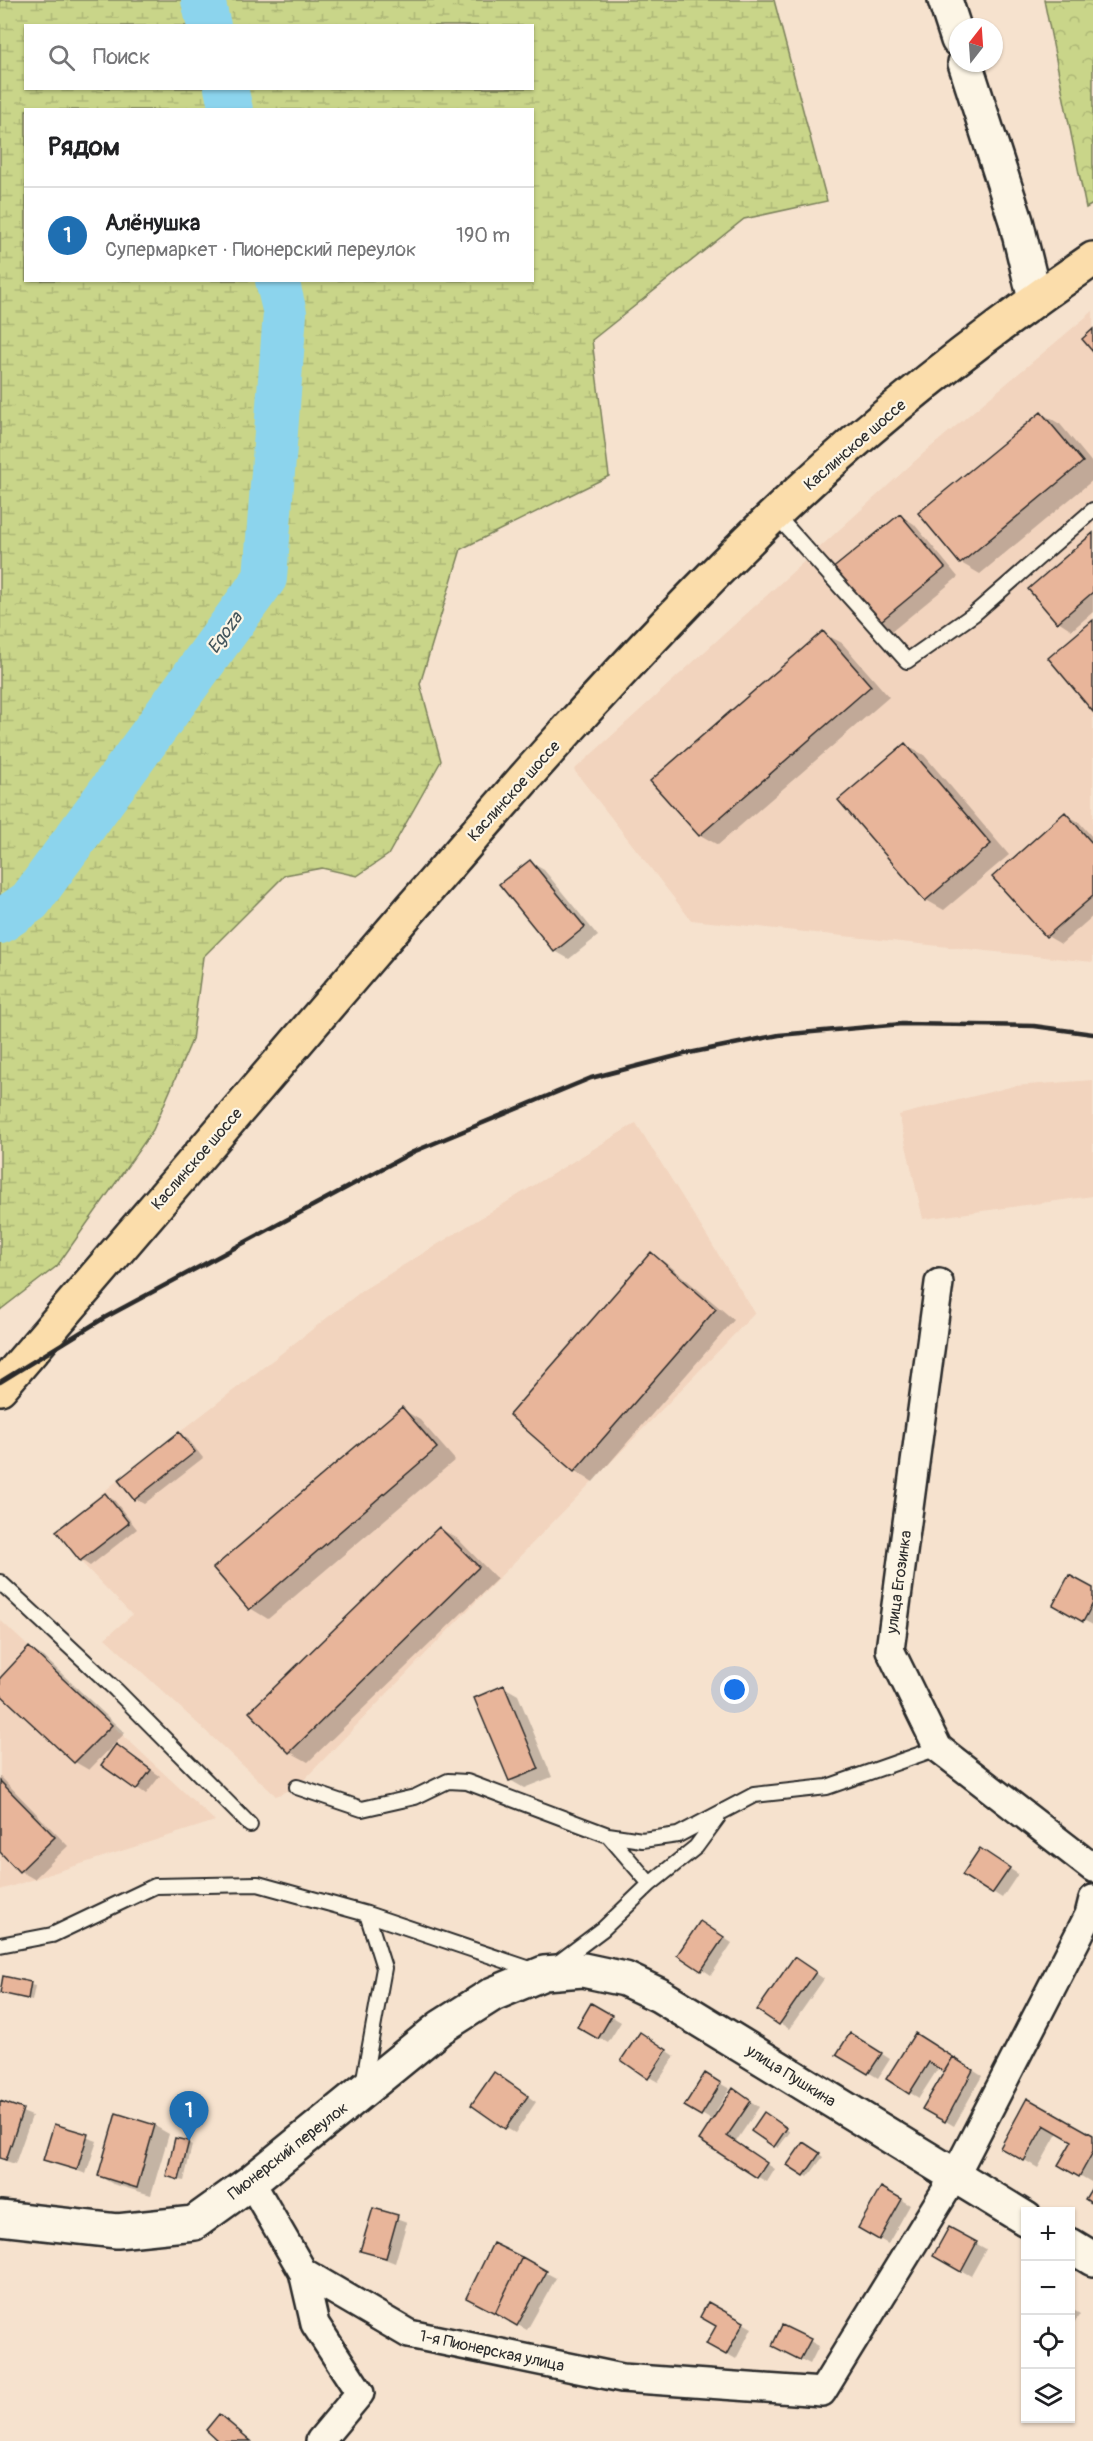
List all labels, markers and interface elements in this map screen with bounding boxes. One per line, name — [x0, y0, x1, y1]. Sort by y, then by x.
north arrow — [949, 18, 1003, 72]
search box — [24, 24, 534, 90]
icon: search — [45, 41, 78, 74]
text: Поиск — [93, 43, 150, 71]
text: Рядом — [48, 131, 120, 163]
text: Алёнушка — [105, 209, 200, 237]
text: 1 — [64, 223, 71, 248]
text: 190 m — [456, 223, 510, 248]
text: Супермаркет · Пионерский переулок — [105, 237, 416, 262]
street label: Каслинское шоссе — [800, 395, 910, 495]
water label: Egoza — [202, 606, 249, 658]
street label: Каслинское шоссе — [464, 736, 565, 846]
street label: Каслинское шоссе — [147, 1104, 247, 1214]
street label: улица Егозинка — [882, 1529, 916, 1636]
your location — [720, 1675, 749, 1704]
street label: улица Пушкина — [742, 2040, 839, 2111]
pin: 1 — [170, 2092, 208, 2141]
street label: Пионерский переулок — [224, 2098, 352, 2204]
map controls — [1021, 2207, 1075, 2423]
button: + — [1021, 2207, 1075, 2261]
button: − — [1021, 2261, 1075, 2315]
button: locate — [1021, 2315, 1075, 2369]
street label: 1-я Пионерская улица — [418, 2326, 566, 2376]
button: layers — [1021, 2369, 1075, 2423]

